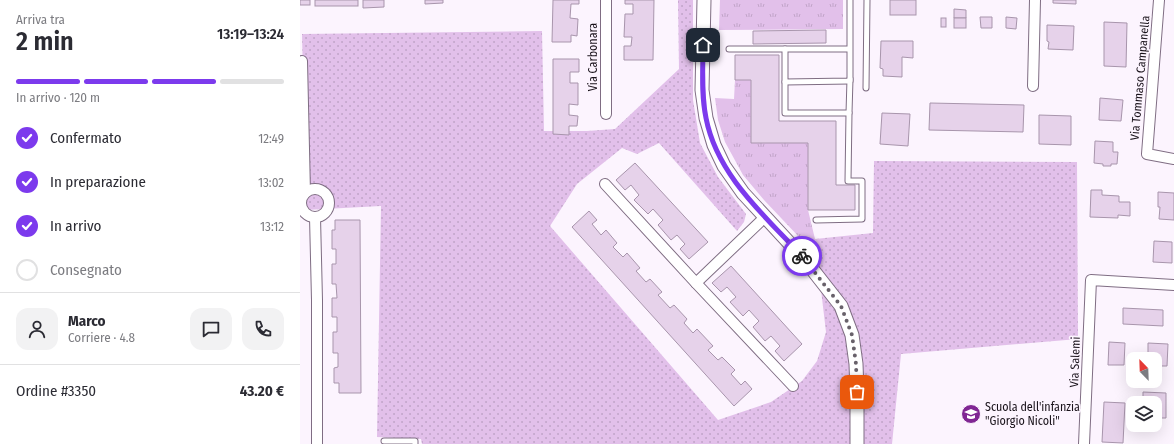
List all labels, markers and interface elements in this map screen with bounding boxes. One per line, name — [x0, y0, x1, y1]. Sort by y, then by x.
text: Arriva tra — [16, 12, 65, 27]
street label: Via Tommaso Campanella — [1128, 15, 1152, 141]
street label: Via Carbonara — [586, 23, 600, 91]
text: 13:19–13:24 — [217, 25, 284, 43]
text: 2 min — [16, 26, 74, 57]
pin — [686, 28, 720, 62]
icon: home — [692, 34, 714, 56]
text: In arrivo · 120 m — [16, 90, 100, 105]
icon: check — [16, 127, 38, 149]
text: Confermato — [50, 129, 122, 147]
text: 12:49 — [258, 131, 284, 146]
icon: check — [16, 171, 38, 193]
text: In preparazione — [50, 173, 146, 191]
text: 13:02 — [258, 175, 284, 190]
icon: check — [16, 215, 38, 237]
text: In arrivo — [50, 217, 101, 235]
text: 13:12 — [260, 219, 284, 234]
courier — [782, 236, 822, 276]
icon: bike — [791, 245, 813, 267]
text: Consegnato — [50, 261, 122, 279]
button: person — [16, 308, 58, 350]
button: chat — [190, 308, 232, 350]
button: phone — [242, 308, 284, 350]
text: Marco — [68, 312, 106, 330]
text: Corriere · 4.8 — [68, 330, 135, 345]
street label: Via Salemi — [1067, 336, 1083, 388]
north arrow — [1126, 352, 1162, 388]
map controls — [1126, 352, 1162, 432]
pin — [840, 375, 874, 409]
icon: bag — [846, 381, 868, 403]
text: Ordine #3350 — [16, 382, 96, 400]
text: 43.20 € — [240, 382, 284, 400]
button: layers — [1126, 396, 1162, 432]
place label: Scuola dell'infanzia "Giorgio Nicoli" — [985, 400, 1080, 428]
school or university icon: Scuola dell'infanzia "Giorgio Nicoli" — [960, 403, 982, 425]

